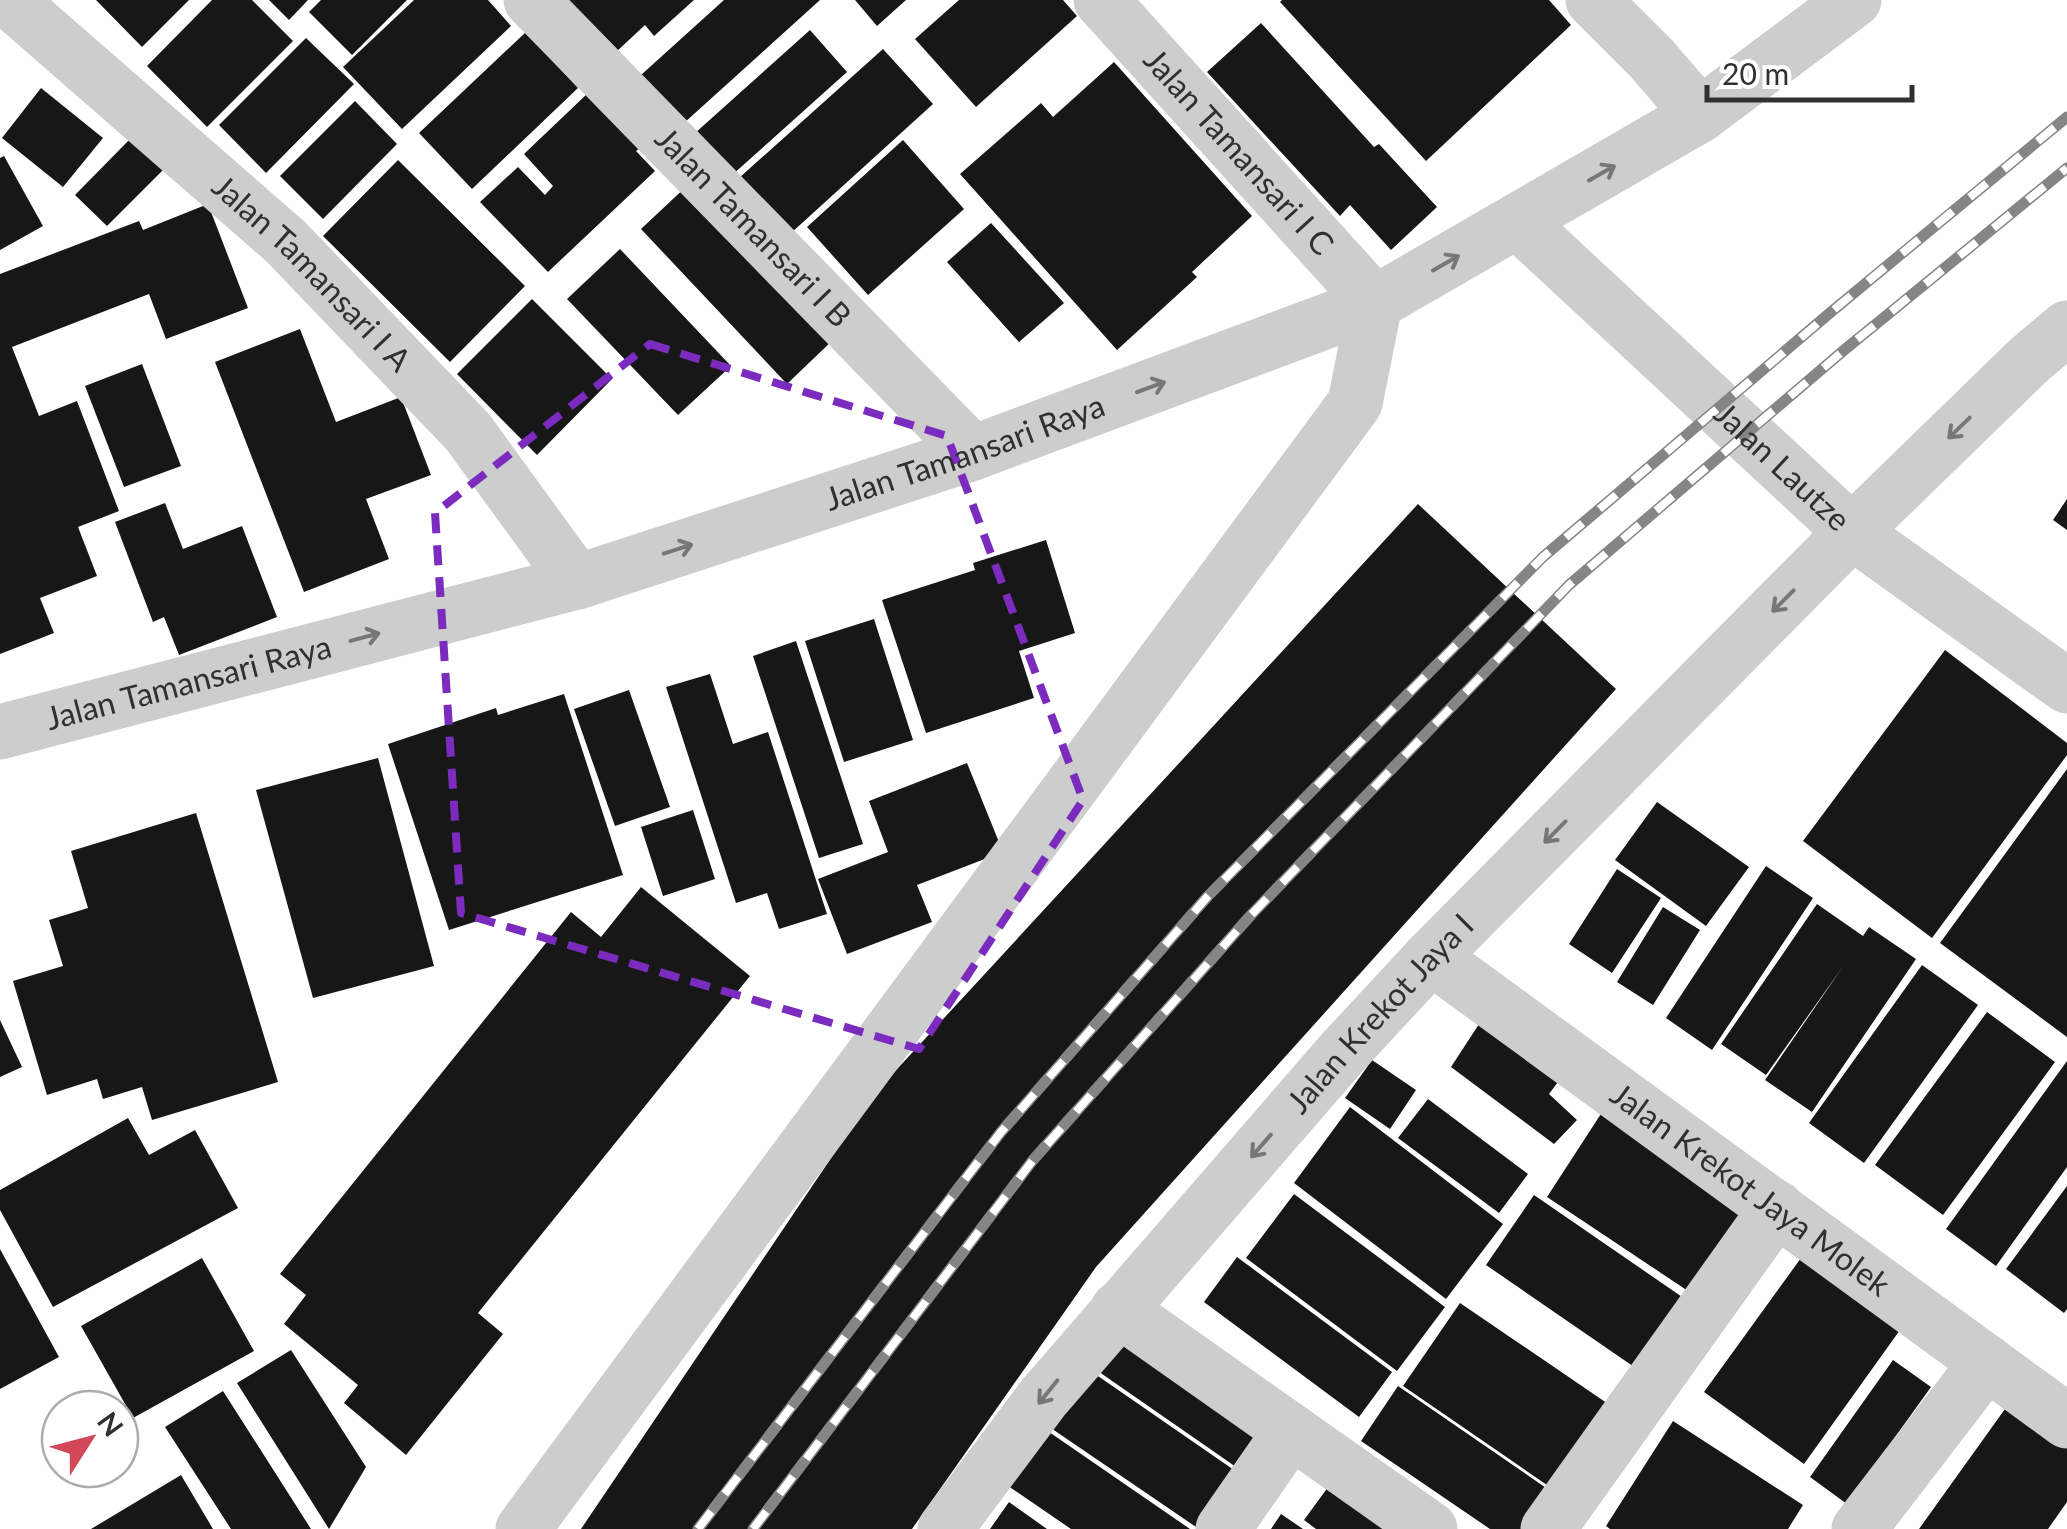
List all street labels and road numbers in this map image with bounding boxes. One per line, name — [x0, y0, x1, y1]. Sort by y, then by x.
street label: Jalan Tamansari I C — [1136, 40, 1343, 262]
street label: Jalan Tamansari I B — [648, 119, 860, 335]
street label: Jalan Tamansari I A — [205, 166, 420, 379]
street label: Jalan Tamansari Raya — [820, 385, 1110, 518]
street label: Jalan Lautze — [1707, 393, 1859, 538]
street label: Jalan Tamansari Raya — [41, 626, 335, 737]
street label: Jalan Krekot Jaya I — [1278, 905, 1481, 1120]
street label: Jalan Krekot Jaya Molek — [1604, 1074, 1899, 1304]

